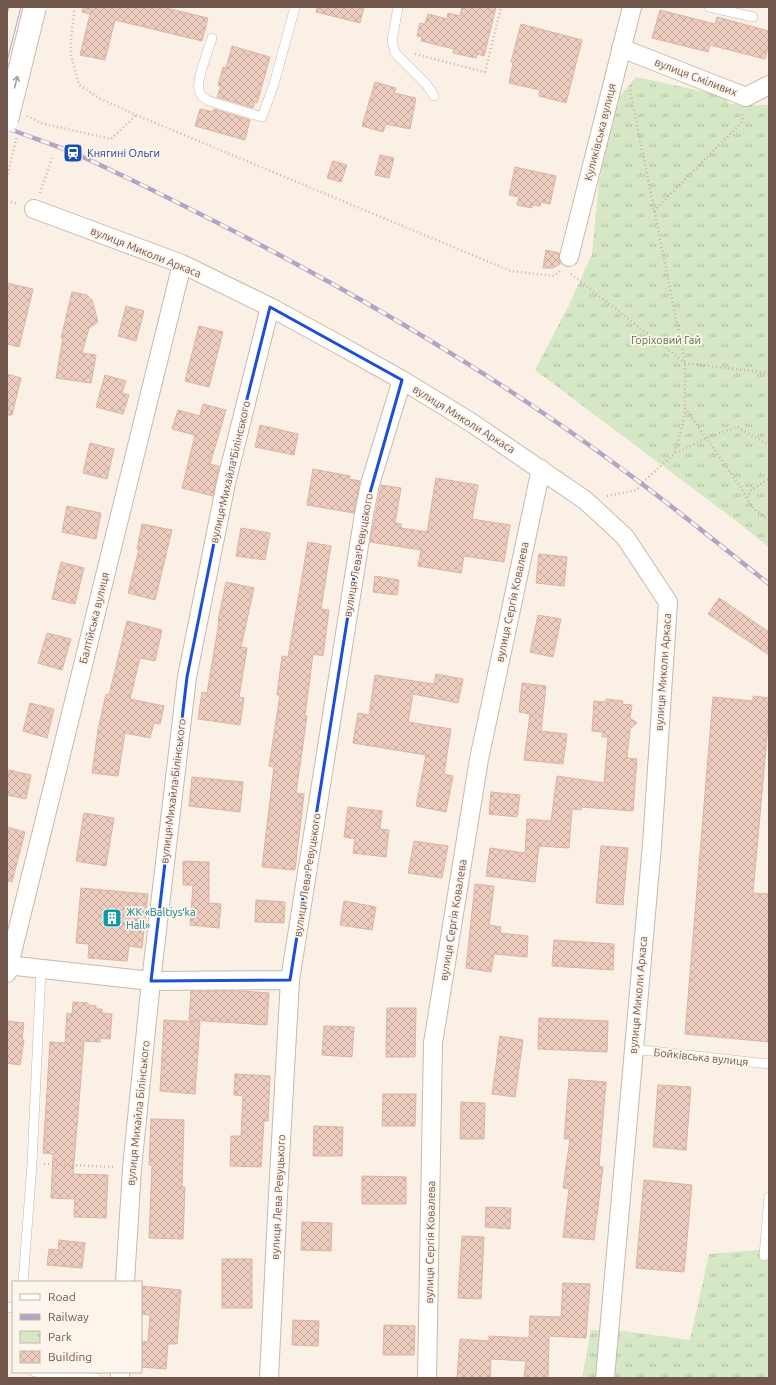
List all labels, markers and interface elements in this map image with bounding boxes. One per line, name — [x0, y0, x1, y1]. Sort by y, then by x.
street label: вулиця Сміливих — [653, 56, 739, 98]
one-way arrow — [13, 76, 21, 89]
street label: Куликівська вулиця — [582, 82, 618, 182]
station icon: Княгині Ольги — [62, 142, 84, 164]
place label: Княгині Ольги — [87, 147, 160, 159]
street label: вулиця Миколи Аркаса — [89, 224, 203, 280]
park label: Горіховий Гай — [631, 334, 701, 346]
street label: вулиця Миколи Аркаса — [411, 383, 517, 455]
street label: вулиця Михайла Білінського — [208, 400, 252, 544]
street label: вулиця Лева Ревуцького — [341, 492, 375, 618]
street label: вулиця Сергія Ковалева — [493, 541, 531, 663]
street label: Балтійська вулиця — [77, 571, 111, 665]
street label: вулиця Миколи Аркаса — [653, 613, 673, 731]
street label: вулиця Михайла Білінського — [158, 718, 188, 864]
street label: вулиця Лева Ревуцького — [291, 812, 323, 938]
street label: вулиця Сергія Ковалева — [437, 858, 469, 982]
place label: ЖК «Baltiysʹka Hall» — [126, 906, 196, 931]
building icon: ЖК «Baltiysʹka Hall» — [101, 907, 123, 929]
street label: вулиця Миколи Аркаса — [627, 936, 649, 1054]
street label: вулиця Михайла Білінського — [124, 1040, 152, 1186]
street label: Бойківська вулиця — [653, 1046, 749, 1068]
street label: вулиця Лева Ревуцького — [269, 1134, 287, 1260]
street label: вулиця Сергія Ковалева — [423, 1181, 437, 1303]
legend — [12, 1281, 142, 1373]
text: Road — [48, 1290, 76, 1303]
text: Railway — [48, 1310, 89, 1323]
text: Park — [48, 1330, 72, 1343]
text: Building — [48, 1350, 92, 1363]

